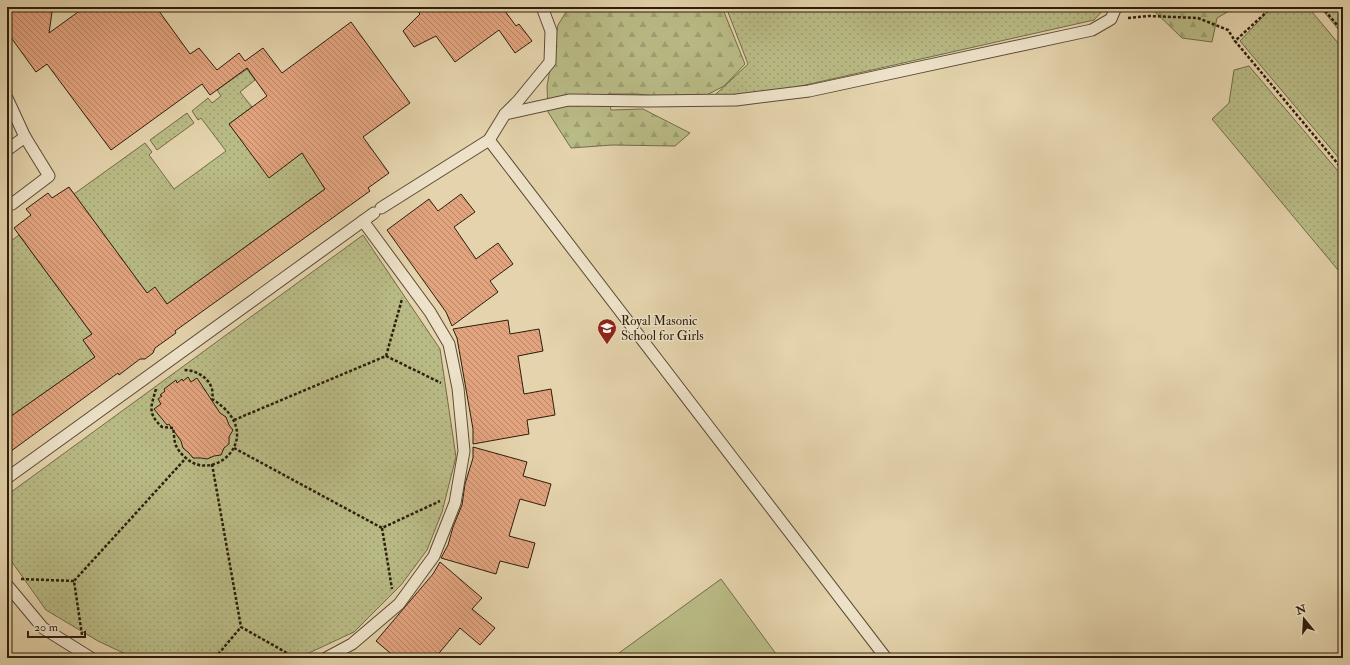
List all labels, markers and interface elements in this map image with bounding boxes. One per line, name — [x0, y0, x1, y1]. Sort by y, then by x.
place label: Royal Masonic School for Girls — [621, 313, 704, 344]
school or university icon: Royal Masonic School for Girls — [596, 317, 618, 345]
north arrow — [1284, 599, 1324, 639]
text: N — [1293, 602, 1309, 618]
scale bar — [28, 613, 85, 639]
text: 20 m — [34, 620, 59, 635]

